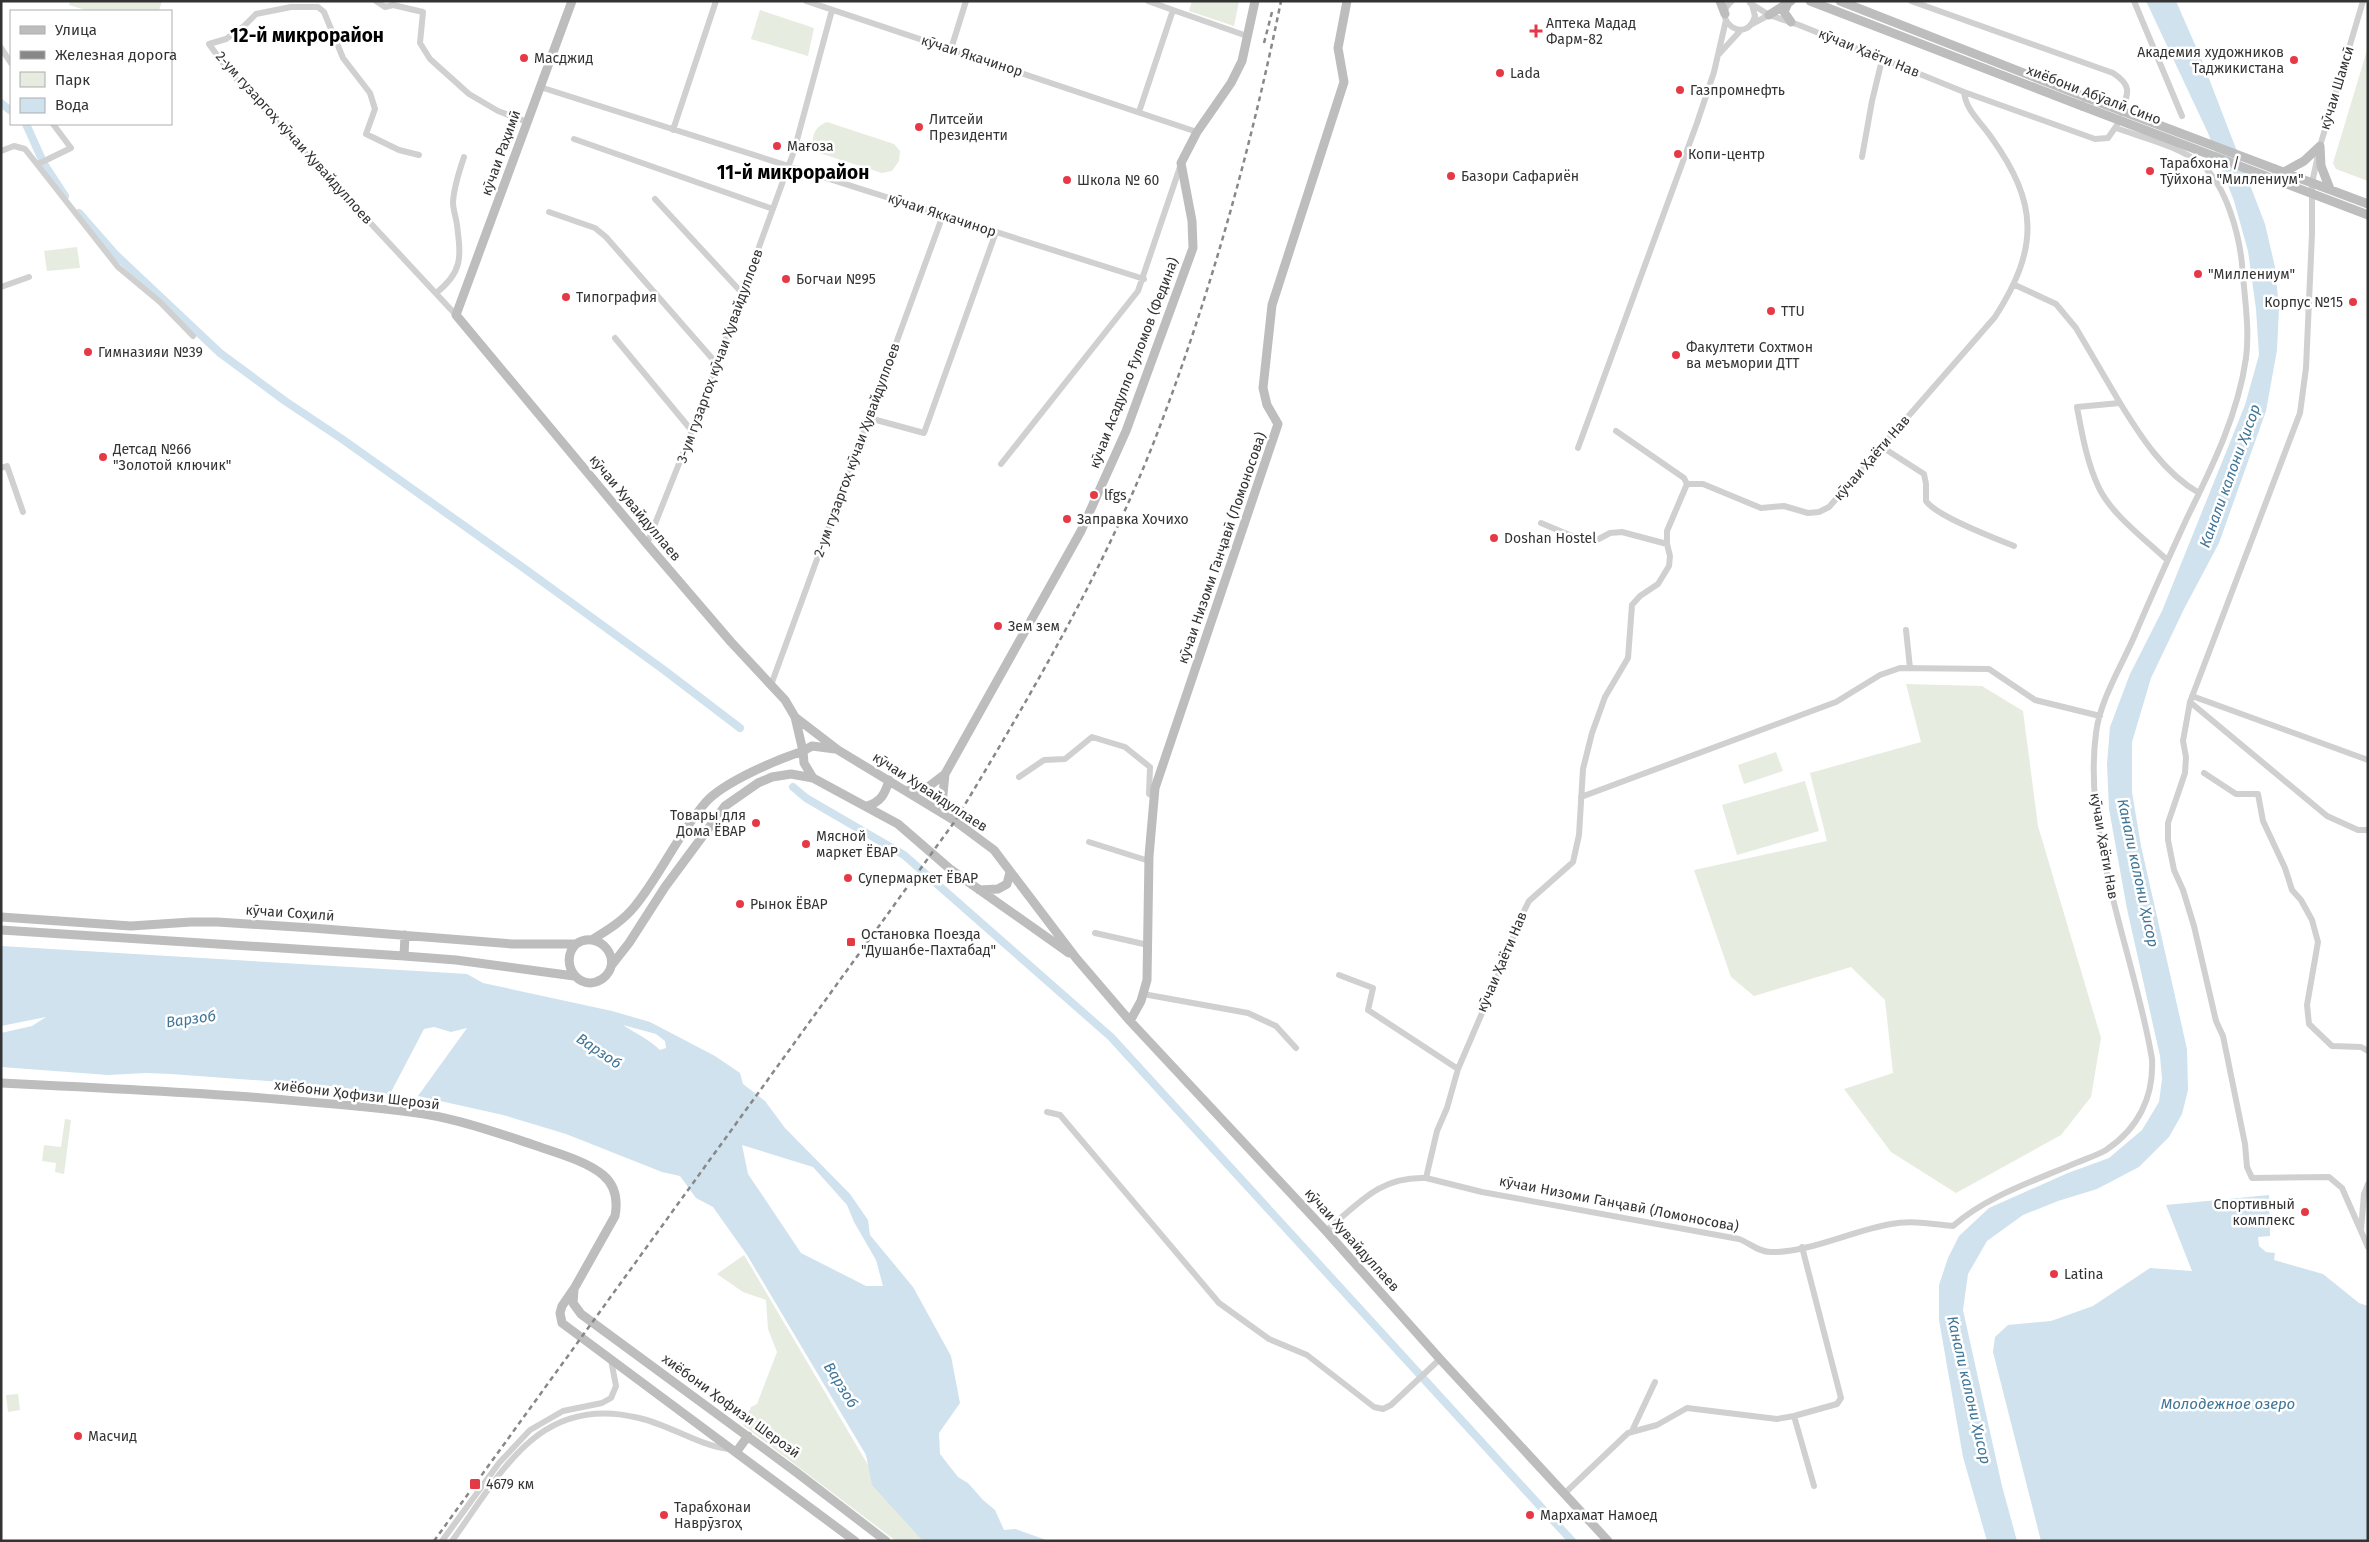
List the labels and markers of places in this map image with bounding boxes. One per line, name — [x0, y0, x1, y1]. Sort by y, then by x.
place label: Аптека Мадад Фарм-82 — [1546, 15, 1636, 48]
marker: Аптека Мадад Фарм-82 — [1530, 25, 1542, 37]
place label: Академия художников Таджикистана — [2137, 44, 2284, 77]
place label: Масджид — [534, 50, 593, 67]
marker: Масджид — [518, 52, 530, 64]
marker: Академия художников Таджикистана — [2288, 54, 2300, 66]
place label: Lada — [1510, 65, 1540, 82]
marker: Lada — [1494, 67, 1506, 79]
place label: Газпромнефть — [1690, 82, 1785, 99]
marker: Газпромнефть — [1674, 84, 1686, 96]
place label: Литсейи Президенти — [929, 111, 1008, 144]
marker: Литсейи Президенти — [913, 121, 925, 133]
place label: Мағоза — [787, 138, 834, 155]
marker: Мағоза — [771, 140, 783, 152]
place label: Копи-центр — [1688, 146, 1765, 163]
marker: Копи-центр — [1672, 148, 1684, 160]
place label: Тарабхона / Тӯйхона "Миллениум" — [2160, 155, 2304, 188]
marker: Тарабхона / Тӯйхона "Миллениум" — [2144, 165, 2156, 177]
place label: Базори Сафариён — [1461, 168, 1579, 185]
marker: Базори Сафариён — [1445, 170, 1457, 182]
place label: Школа № 60 — [1077, 172, 1159, 189]
marker: Школа № 60 — [1061, 174, 1073, 186]
place label: "Миллениум" — [2208, 266, 2295, 283]
marker: "Миллениум" — [2192, 268, 2204, 280]
place label: Богчаи №95 — [796, 271, 876, 288]
marker: Богчаи №95 — [780, 273, 792, 285]
place label: Типография — [576, 289, 657, 306]
marker: Типография — [560, 291, 572, 303]
place label: Корпус №15 — [2264, 294, 2343, 311]
marker: Корпус №15 — [2347, 296, 2359, 308]
place label: TTU — [1781, 303, 1805, 320]
marker: TTU — [1765, 305, 1777, 317]
place label: Факултети Сохтмон ва меъмории ДТТ — [1686, 339, 1813, 372]
place label: Гимназияи №39 — [98, 344, 203, 361]
marker: Гимназияи №39 — [82, 346, 94, 358]
marker: Факултети Сохтмон ва меъмории ДТТ — [1670, 349, 1682, 361]
place label: Детсад №66 "Золотой ключик" — [112, 441, 231, 474]
marker: Детсад №66 "Золотой ключик" — [97, 451, 109, 463]
place label: lfgs — [1104, 487, 1127, 504]
marker: lfgs — [1088, 489, 1100, 501]
place label: Заправка Хочихо — [1077, 511, 1189, 528]
marker: Заправка Хочихо — [1061, 513, 1073, 525]
place label: Doshan Hostel — [1504, 530, 1596, 547]
marker: Doshan Hostel — [1488, 532, 1500, 544]
place label: Зем зем — [1008, 618, 1060, 635]
marker: Зем зем — [992, 620, 1004, 632]
place label: Товары для Дома ЁВАР — [670, 807, 746, 840]
marker: Товары для Дома ЁВАР — [750, 817, 762, 829]
place label: Мясной маркет ЁВАР — [816, 828, 898, 861]
marker: Мясной маркет ЁВАР — [800, 838, 812, 850]
place label: Супермаркет ЁВАР — [858, 870, 978, 887]
marker: Супермаркет ЁВАР — [842, 872, 854, 884]
place label: Рынок ЁВАР — [750, 896, 828, 913]
marker: Рынок ЁВАР — [734, 898, 746, 910]
place label: Остановка Поезда "Душанбе-Пахтабад" — [861, 926, 996, 959]
marker: Остановка Поезда "Душанбе-Пахтабад" — [845, 936, 857, 948]
place label: Спортивный комплекс — [2213, 1196, 2295, 1229]
marker: Спортивный комплекс — [2299, 1206, 2311, 1218]
place label: Latina — [2064, 1266, 2103, 1283]
marker: Latina — [2048, 1268, 2060, 1280]
place label: Масчид — [88, 1428, 137, 1445]
marker: Масчид — [72, 1430, 84, 1442]
place label: 4679 км — [486, 1476, 534, 1493]
marker: 4679 км — [468, 1477, 482, 1491]
place label: Тарабхонаи Наврӯзгоҳ — [674, 1499, 751, 1532]
place label: Мархамат Намоед — [1540, 1507, 1658, 1524]
marker: Тарабхонаи Наврӯзгоҳ — [658, 1509, 670, 1521]
marker: Мархамат Намоед — [1524, 1509, 1536, 1521]

